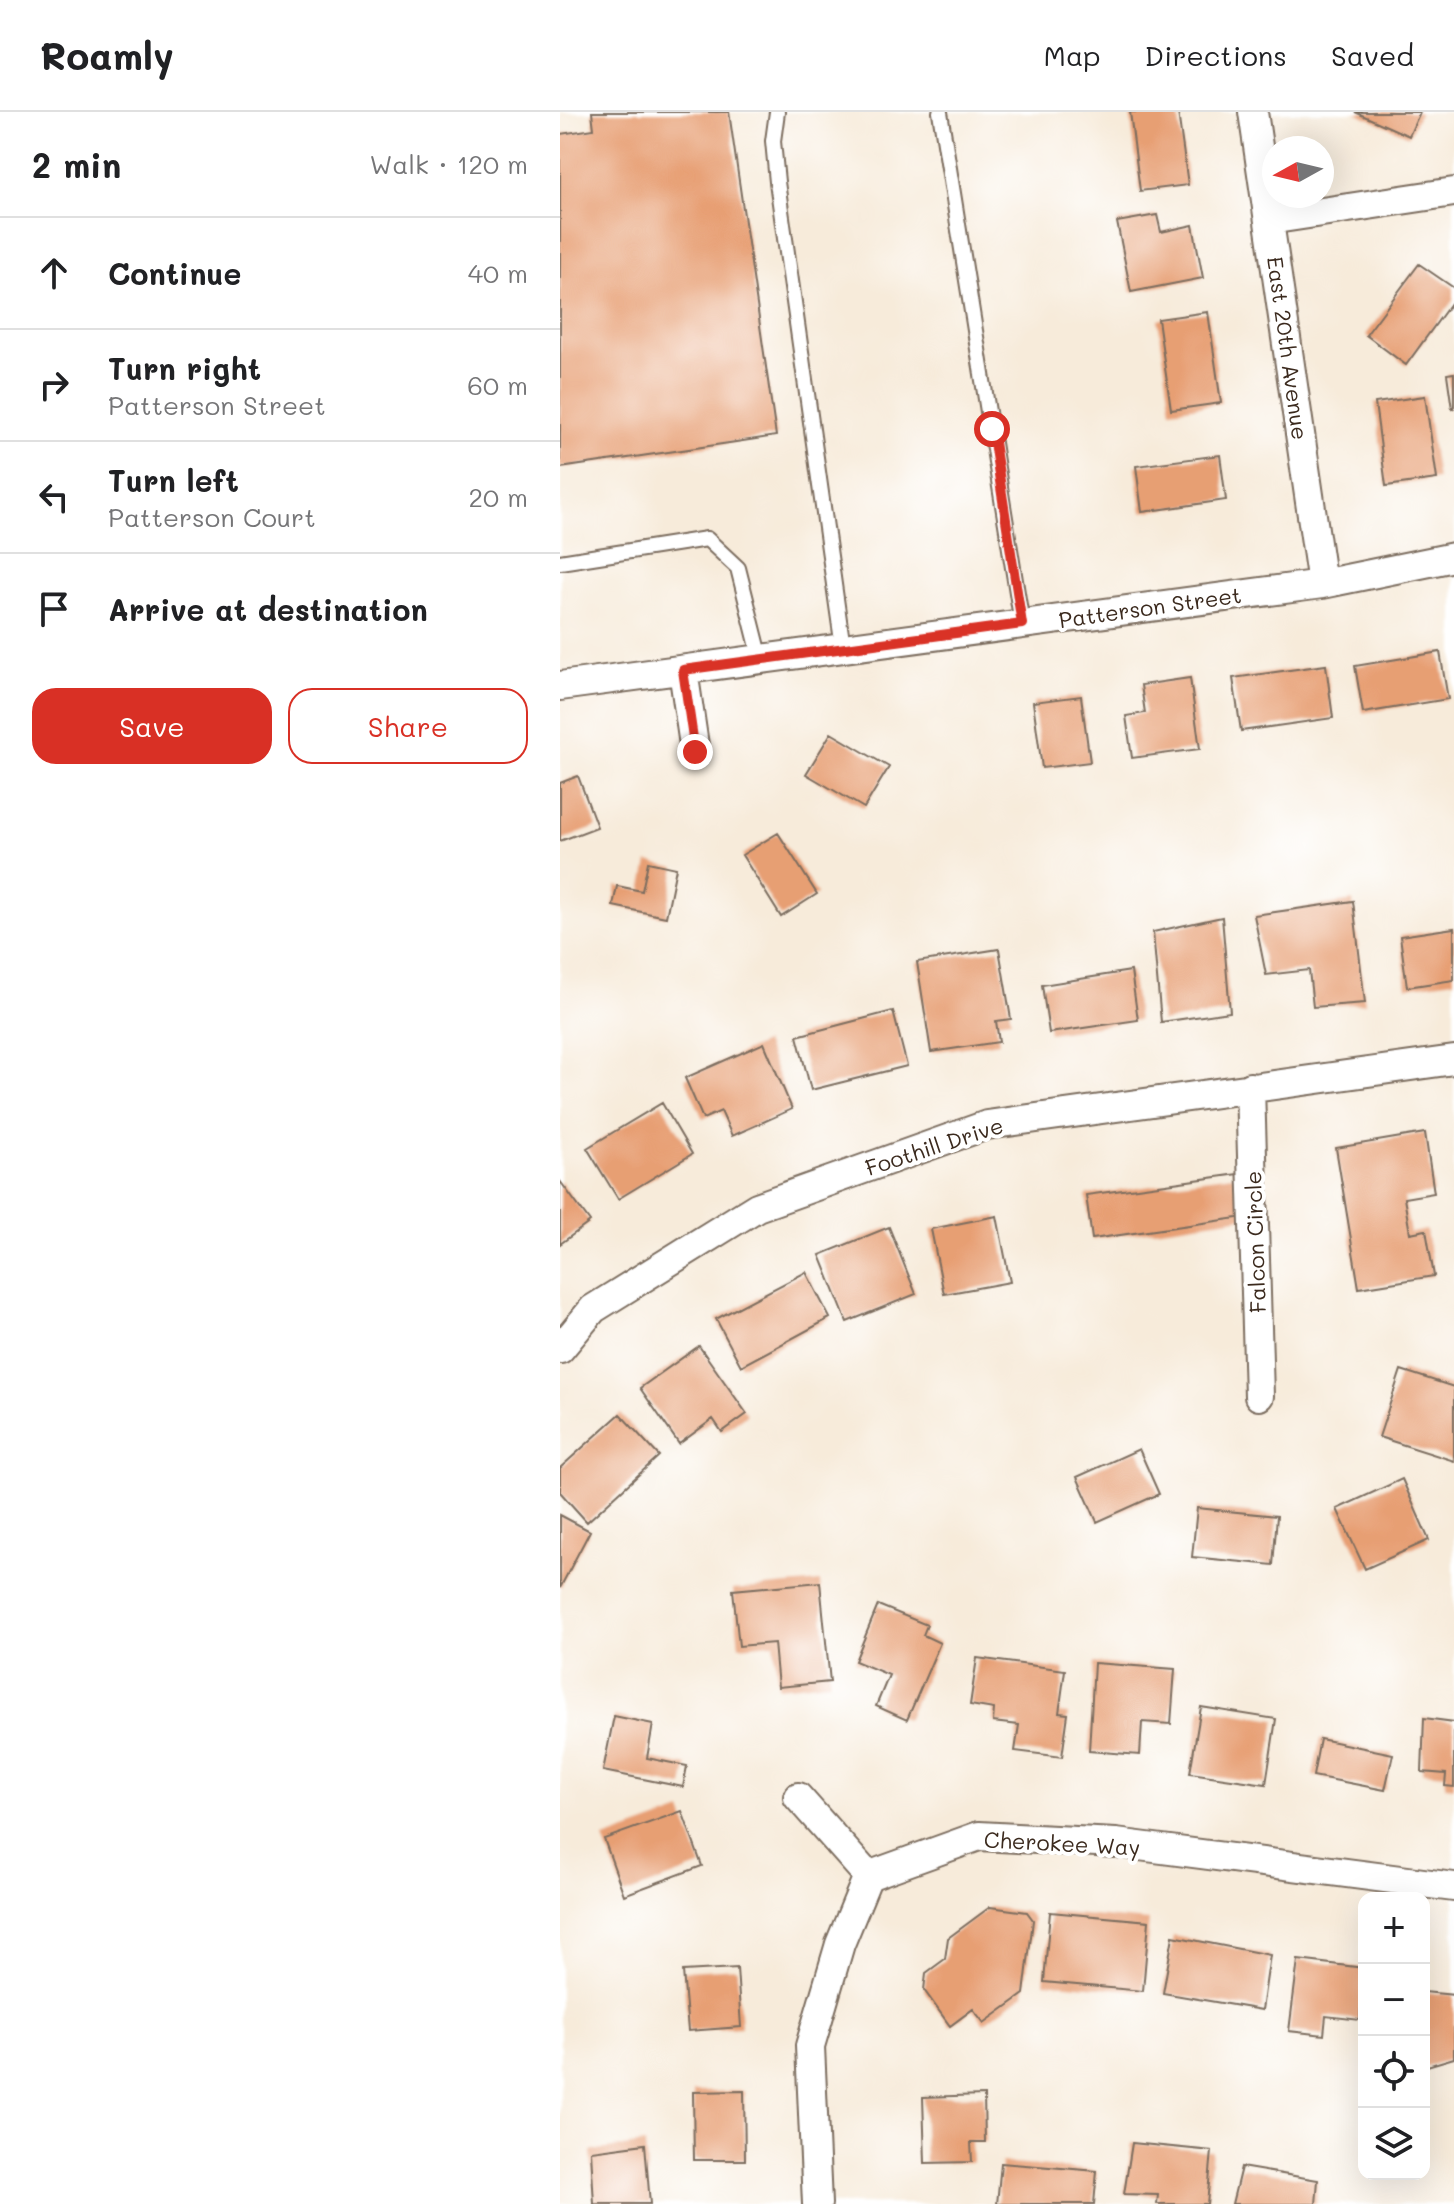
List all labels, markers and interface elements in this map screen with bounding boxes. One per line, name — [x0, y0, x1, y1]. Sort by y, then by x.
text: Roamly — [40, 30, 174, 80]
text: Map — [1044, 37, 1101, 73]
text: Directions — [1145, 37, 1287, 73]
text: Saved — [1331, 37, 1414, 73]
north arrow — [1262, 136, 1334, 208]
text: 2 min — [32, 142, 121, 187]
text: Walk · 120 m — [369, 147, 528, 181]
icon: ahead — [32, 251, 76, 295]
text: Continue — [108, 253, 241, 293]
street label: East 20th Avenue — [1261, 254, 1315, 442]
text: 40 m — [468, 256, 528, 290]
text: Turn right — [108, 348, 261, 388]
icon: right — [32, 363, 76, 407]
text: 60 m — [467, 368, 528, 402]
text: Patterson Street — [108, 388, 326, 422]
route start — [974, 411, 1010, 447]
text: Turn left — [108, 460, 239, 500]
icon: left — [32, 475, 76, 519]
text: 20 m — [468, 480, 528, 514]
text: Patterson Court — [108, 500, 316, 534]
street label: Patterson Street — [1057, 580, 1243, 634]
icon: arrive — [32, 587, 76, 631]
text: Arrive at destination — [108, 589, 428, 629]
button: Save — [32, 688, 272, 764]
button: Share — [288, 688, 528, 764]
route end — [677, 734, 713, 770]
street label: Foothill Drive — [861, 1110, 1007, 1182]
street label: Falcon Circle — [1238, 1170, 1272, 1314]
street label: Cherokee Way — [983, 1824, 1141, 1862]
map controls — [1358, 1892, 1430, 2180]
button: + — [1358, 1892, 1430, 1964]
button: − — [1358, 1964, 1430, 2036]
button: locate — [1358, 2036, 1430, 2108]
button: layers — [1358, 2108, 1430, 2180]

